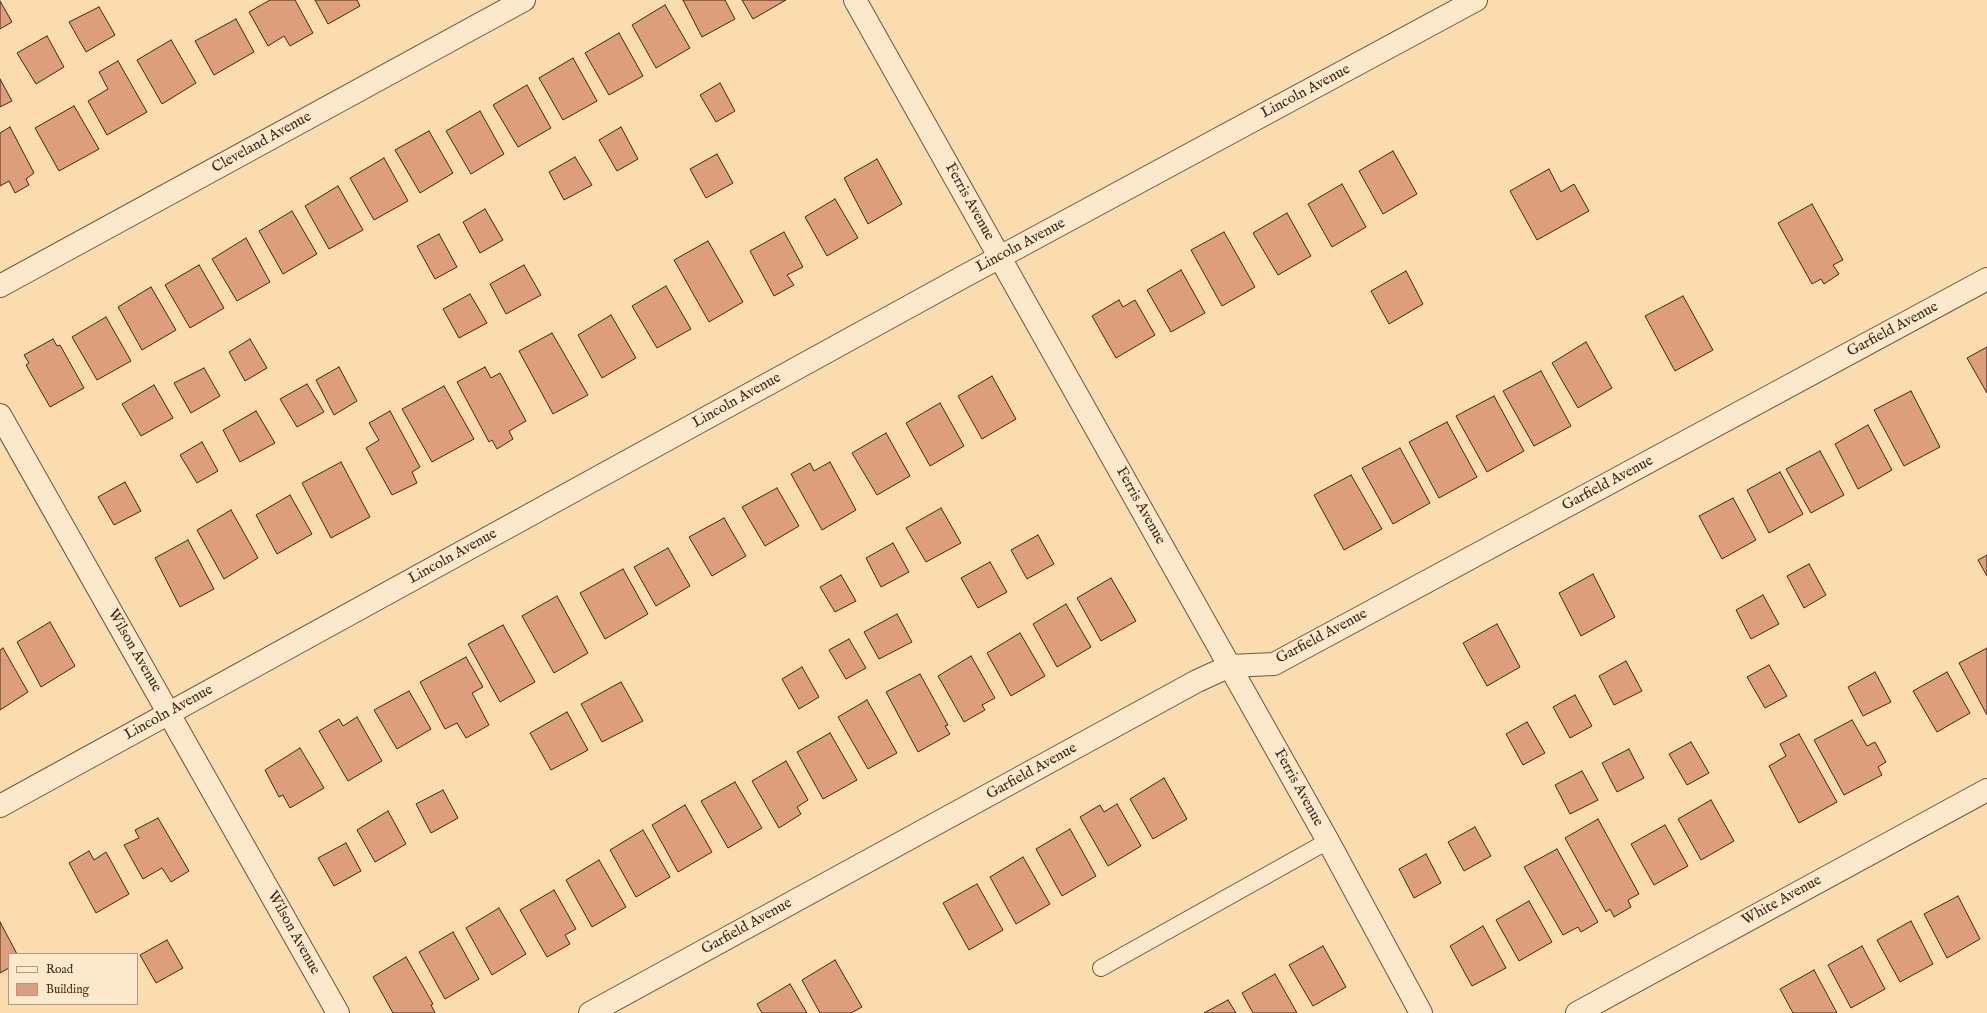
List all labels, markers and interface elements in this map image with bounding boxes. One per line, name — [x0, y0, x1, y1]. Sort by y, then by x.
street label: Lincoln Avenue — [1258, 61, 1354, 123]
street label: Cleveland Avenue — [209, 108, 315, 178]
street label: Ferris Avenue — [940, 160, 998, 244]
street label: Lincoln Avenue — [973, 215, 1069, 277]
street label: Garfield Avenue — [1844, 298, 1942, 362]
street label: Lincoln Avenue — [690, 369, 784, 433]
street label: Garfield Avenue — [1559, 452, 1657, 516]
street label: Ferris Avenue — [1111, 464, 1169, 548]
street label: Lincoln Avenue — [406, 525, 500, 589]
street label: Garfield Avenue — [1273, 605, 1371, 669]
street label: Wilson Avenue — [103, 606, 165, 696]
street label: Lincoln Avenue — [122, 681, 216, 745]
street label: Garfield Avenue — [984, 740, 1080, 804]
street label: Ferris Avenue — [1269, 746, 1327, 830]
street label: White Avenue — [1739, 872, 1825, 930]
street label: Wilson Avenue — [263, 888, 323, 978]
street label: Garfield Avenue — [699, 895, 795, 959]
legend — [8, 953, 138, 1005]
text: Road — [46, 962, 73, 977]
text: Building — [46, 982, 89, 997]

